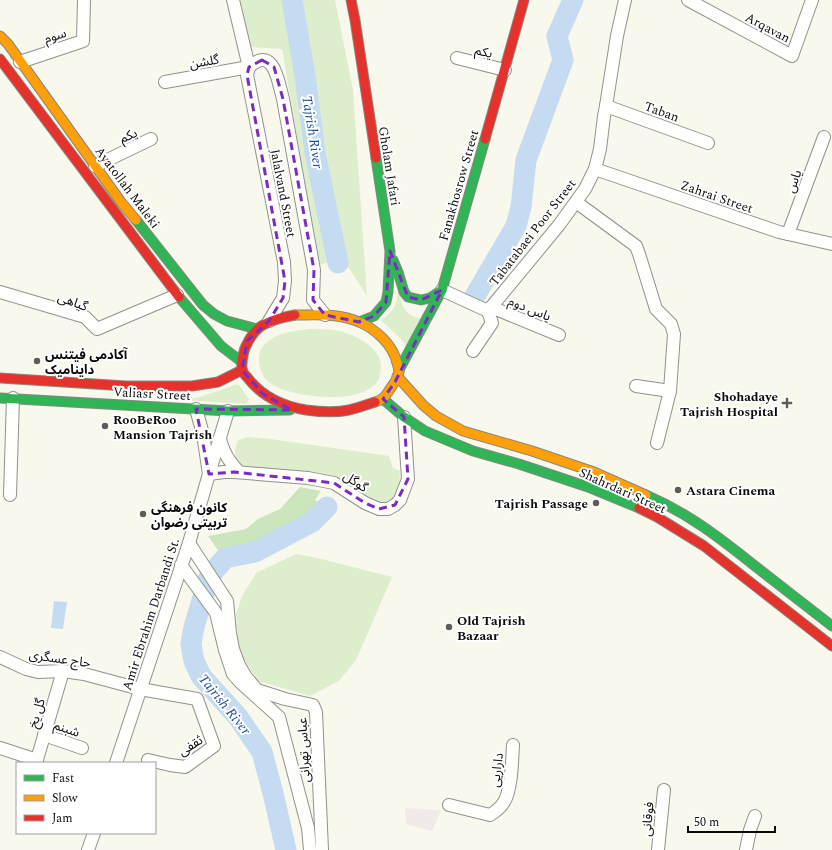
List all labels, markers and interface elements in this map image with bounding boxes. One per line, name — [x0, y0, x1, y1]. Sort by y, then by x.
street label: Arqavan — [741, 8, 794, 48]
street label: سوم — [41, 23, 69, 49]
street label: یکم — [473, 40, 495, 64]
street label: گلشن — [188, 49, 221, 74]
water label: Tajrish River — [296, 94, 329, 170]
street label: Taban — [641, 96, 682, 128]
street label: یکم — [116, 123, 141, 149]
street label: Gholam Jafari — [373, 125, 405, 207]
street label: Fanakhosrow Street — [434, 127, 484, 243]
street label: Ayatollah Maleki — [90, 142, 165, 233]
street label: Jalalvand Street — [265, 147, 301, 240]
street label: یاس — [781, 167, 807, 196]
street label: Tabatabaei Poor Street — [485, 174, 581, 290]
street label: Zahrai Street — [678, 175, 756, 219]
street label: گیاهی — [55, 287, 91, 317]
street label: یاس دوم — [505, 291, 554, 327]
place label: آکادمی فیتنس داینامیک — [45, 345, 128, 380]
marker: آکادمی فیتنس داینامیک — [32, 356, 42, 366]
street label: Valiasr Street — [113, 382, 192, 406]
place label: Shohadaye Tajrish Hospital — [680, 387, 778, 422]
marker: Shohadaye Tajrish Hospital — [781, 397, 793, 409]
place label: RooBeRoo Mansion Tajrish — [113, 410, 212, 445]
marker: RooBeRoo Mansion Tajrish — [100, 421, 110, 431]
street label: Shahrdari Street — [576, 463, 670, 519]
street label: گوگل — [339, 466, 372, 498]
place label: Astara Cinema — [686, 481, 776, 501]
marker: Astara Cinema — [673, 485, 683, 495]
place label: Tajrish Passage — [495, 494, 588, 514]
place label: کانون فرهنگی تربیتی رضوان — [151, 498, 227, 533]
marker: Tajrish Passage — [591, 498, 601, 508]
marker: کانون فرهنگی تربیتی رضوان — [138, 509, 148, 519]
street label: Amir Ebrahim Darbandi St. — [117, 536, 185, 693]
place label: Old Tajrish Bazaar — [457, 611, 526, 646]
marker: Old Tajrish Bazaar — [444, 622, 454, 632]
street label: حاج عسگری — [28, 645, 92, 673]
water label: Tajrish River — [193, 669, 256, 740]
street label: گل یخ — [23, 695, 51, 731]
street label: شبنم — [51, 715, 82, 743]
street label: عباس تهرانی — [292, 716, 316, 783]
street label: ثقفی — [174, 730, 207, 761]
street label: داراریی — [485, 752, 509, 789]
legend — [16, 762, 156, 834]
text: Fast — [52, 769, 74, 788]
text: Slow — [52, 789, 78, 808]
street label: فوقانی — [637, 801, 659, 837]
scale bar — [688, 808, 775, 834]
text: Jam — [52, 809, 73, 828]
text: 50 m — [694, 813, 719, 832]

